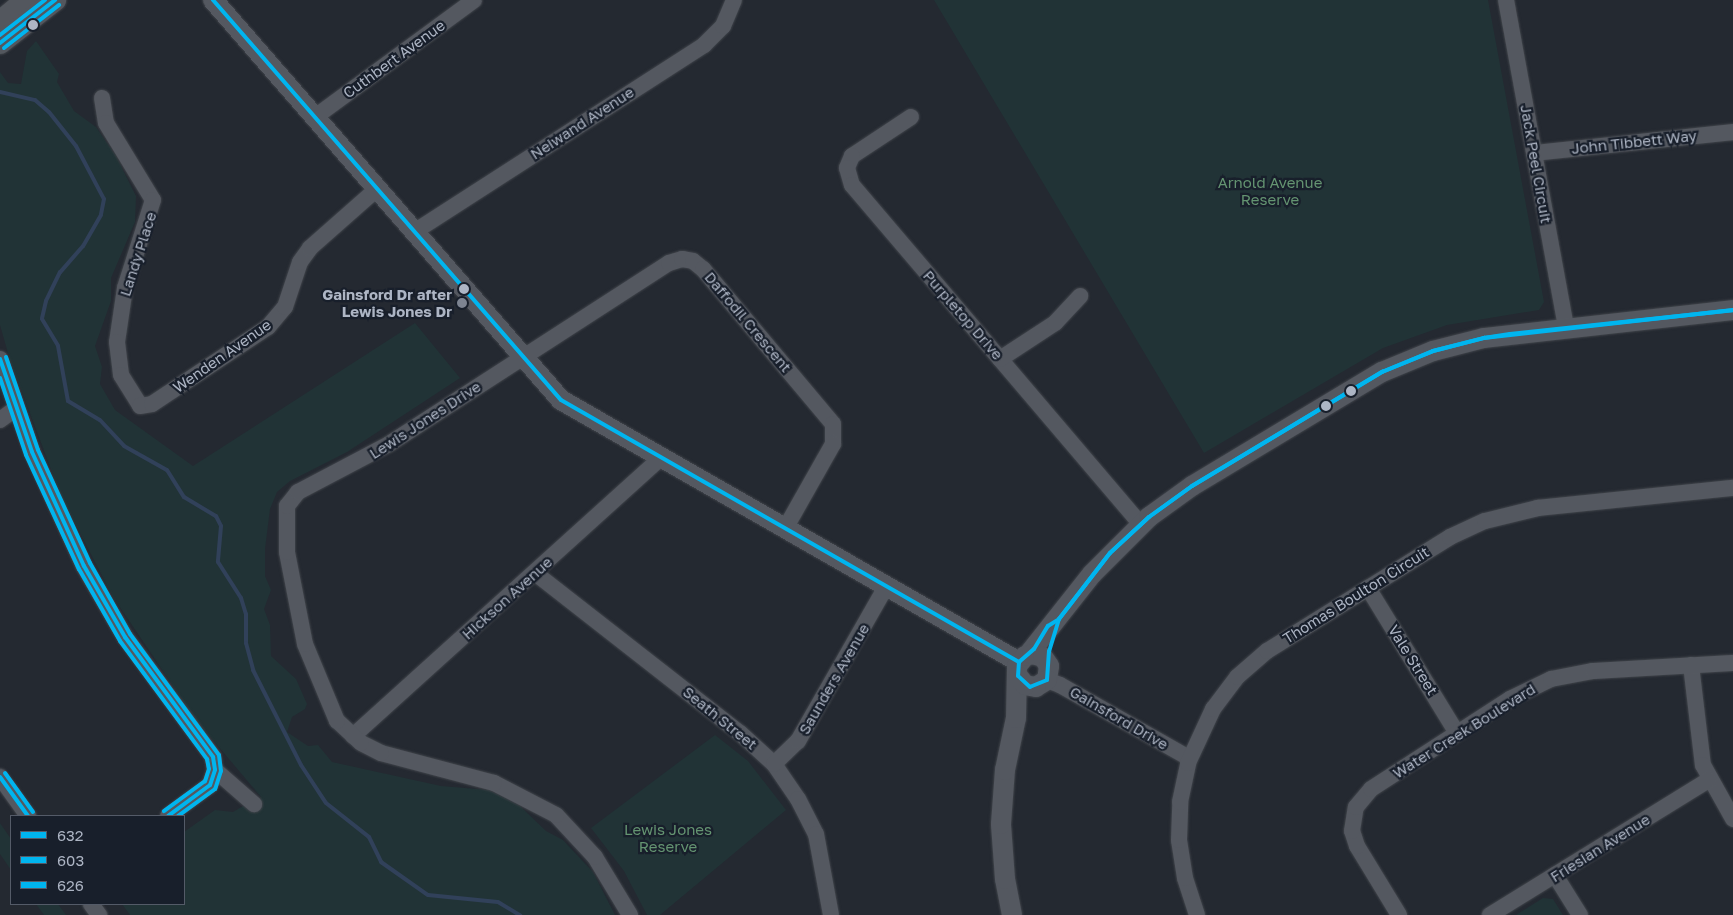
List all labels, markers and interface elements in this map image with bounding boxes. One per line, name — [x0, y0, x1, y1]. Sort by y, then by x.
street label: Cuthbert Avenue — [340, 16, 448, 102]
unlabelled marker — [28, 20, 38, 30]
street label: Neiwand Avenue — [527, 83, 637, 163]
street label: Jack Peel Circuit — [1517, 103, 1555, 225]
street label: John Tibbett Way — [1570, 126, 1698, 158]
park label: Arnold Avenue Reserve — [1218, 173, 1322, 208]
street label: Landy Place — [116, 209, 160, 299]
street label: Purpletop Drive — [919, 267, 1007, 363]
street label: Daffodil Crescent — [701, 268, 795, 376]
unlabelled marker — [459, 284, 469, 294]
place label: Gainsford Dr after Lewis Jones Dr — [322, 285, 452, 320]
marker: Gainsford Dr after Lewis Jones Dr — [456, 297, 468, 309]
street label: Wenden Avenue — [170, 315, 274, 397]
street label: Lewis Jones Drive — [366, 377, 484, 463]
unlabelled marker — [1346, 386, 1356, 396]
unlabelled marker — [1321, 401, 1331, 411]
street label: Thomas Boulton Circuit — [1280, 543, 1432, 647]
street label: Hickson Avenue — [458, 553, 556, 643]
street label: Saunders Avenue — [795, 620, 873, 738]
street label: Vale Street — [1384, 622, 1442, 698]
street label: Water Creek Boulevard — [1389, 680, 1539, 782]
street label: Seath Street — [679, 683, 761, 753]
street label: Gainsford Drive — [1067, 683, 1171, 753]
street label: Friesian Avenue — [1547, 810, 1653, 886]
legend — [10, 815, 185, 905]
park label: Lewis Jones Reserve — [624, 820, 712, 855]
text: 632 — [57, 826, 84, 844]
text: 603 — [57, 851, 84, 869]
text: 626 — [57, 876, 84, 894]

